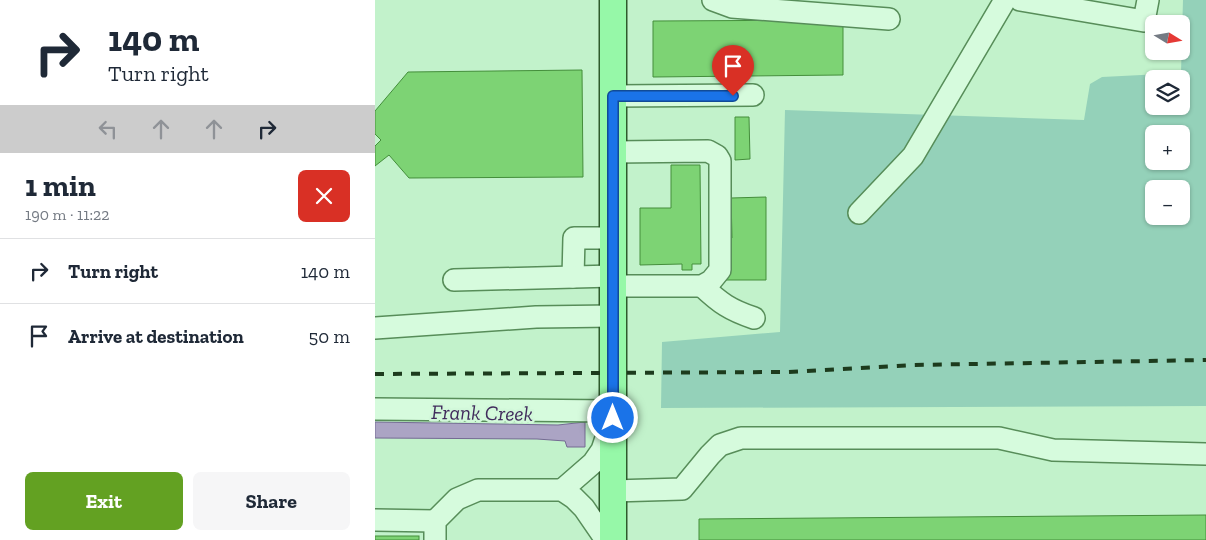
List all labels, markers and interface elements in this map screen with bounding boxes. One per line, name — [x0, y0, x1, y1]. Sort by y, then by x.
north arrow — [1145, 15, 1190, 60]
map controls — [1145, 15, 1190, 225]
text: 140 m — [108, 18, 199, 60]
icon: right — [25, 20, 90, 85]
pin — [712, 45, 754, 96]
icon: arrive — [719, 52, 747, 80]
text: Turn right — [108, 60, 209, 87]
button: layers — [1145, 70, 1190, 115]
icon: left — [94, 115, 122, 143]
icon: ahead — [147, 115, 175, 143]
icon: ahead — [200, 115, 228, 143]
icon: right — [253, 115, 281, 143]
button: + — [1145, 125, 1190, 170]
text: 1 min — [25, 168, 96, 204]
button: close — [298, 170, 350, 222]
button: − — [1145, 180, 1190, 225]
text: 190 m · 11:22 — [25, 205, 109, 224]
icon: right — [25, 257, 53, 285]
text: Turn right — [68, 260, 158, 283]
text: 140 m — [301, 260, 350, 283]
icon: arrive — [25, 322, 53, 350]
text: Arrive at destination — [68, 325, 244, 348]
text: 50 m — [309, 325, 350, 348]
position arrow — [586, 391, 638, 443]
water label: Frank Creek — [431, 399, 533, 426]
button: Exit — [25, 472, 183, 530]
button: Share — [193, 472, 350, 530]

